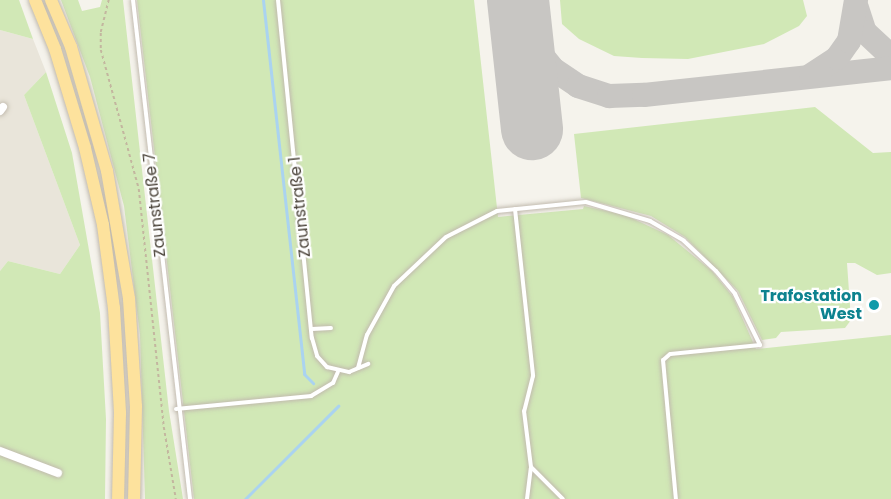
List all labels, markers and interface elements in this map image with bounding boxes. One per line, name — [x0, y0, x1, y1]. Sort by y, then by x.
street label: Zaunstraße 7 — [140, 152, 170, 258]
street label: Zaunstraße 1 — [285, 156, 315, 258]
place label: Trafostation West — [760, 286, 862, 324]
marker: Trafostation West — [867, 298, 881, 312]

